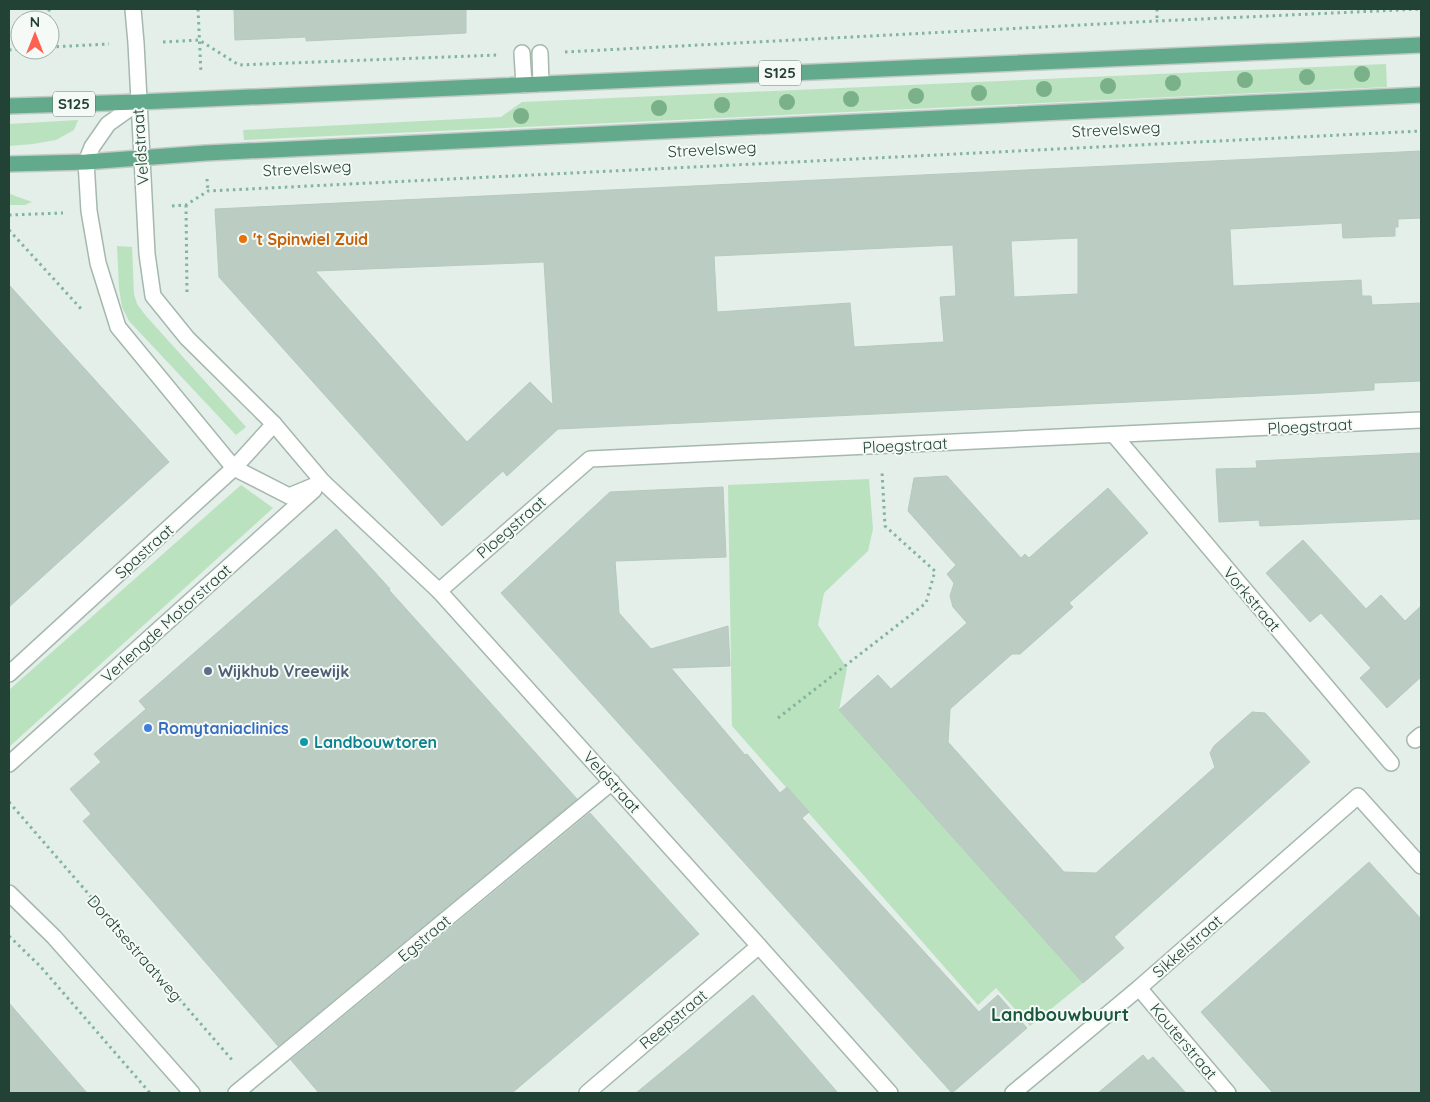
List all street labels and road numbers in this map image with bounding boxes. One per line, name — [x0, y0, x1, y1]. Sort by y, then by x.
road number: S125 — [759, 60, 801, 86]
road number: S125 — [53, 92, 95, 116]
street label: Veldstraat — [127, 108, 153, 186]
street label: Strevelsweg — [1071, 117, 1161, 141]
street label: Strevelsweg — [667, 137, 757, 161]
street label: Strevelsweg — [262, 156, 352, 180]
street label: Ploegstraat — [1267, 414, 1353, 438]
street label: Ploegstraat — [862, 433, 948, 457]
street label: Ploegstraat — [472, 491, 550, 563]
street label: Spastraat — [110, 519, 178, 583]
street label: Verlengde Motorstraat — [97, 559, 235, 687]
street label: Vorkstraat — [1219, 563, 1285, 635]
street label: Veldstraat — [579, 747, 645, 817]
street label: Dordtsestraatweg — [83, 891, 187, 1005]
street label: Egstraat — [394, 910, 454, 966]
street label: Sikkelstraat — [1148, 910, 1226, 982]
street label: Reepstraat — [635, 985, 711, 1053]
street label: Kouterstraat — [1146, 999, 1222, 1083]

